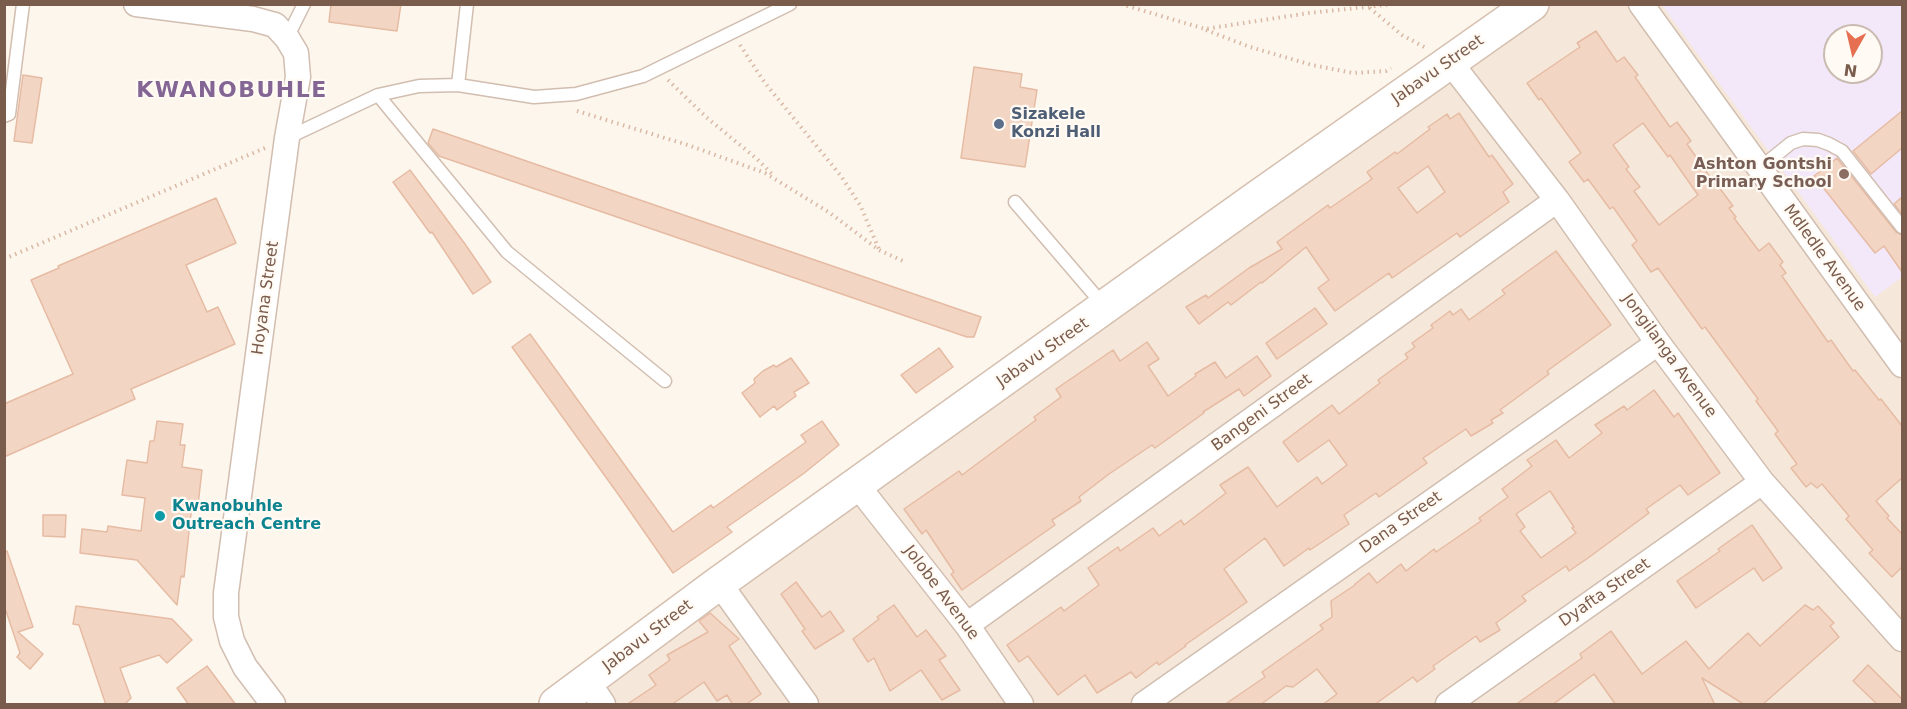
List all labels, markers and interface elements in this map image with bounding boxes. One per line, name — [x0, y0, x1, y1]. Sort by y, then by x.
north arrow — [1823, 24, 1883, 84]
street label: Jabavu Street — [1388, 31, 1488, 109]
text: N — [1843, 60, 1859, 81]
district label: KWANOBUHLE — [136, 78, 328, 104]
place label: Sizakele Konzi Hall — [1011, 105, 1101, 143]
marker: Sizakele Konzi Hall — [992, 117, 1006, 131]
place label: Ashton Gontshi Primary School — [1694, 155, 1832, 193]
marker: Ashton Gontshi Primary School — [1837, 167, 1851, 181]
street label: Mdledle Avenue — [1779, 201, 1869, 315]
street label: Hoyana Street — [249, 240, 283, 356]
street label: Jongilanga Avenue — [1618, 290, 1720, 422]
street label: Jabavu Street — [993, 314, 1093, 392]
street label: Bangeni Street — [1208, 370, 1316, 456]
street label: Dana Street — [1356, 488, 1446, 558]
place label: Kwanobuhle Outreach Centre — [172, 497, 321, 535]
marker: Kwanobuhle Outreach Centre — [153, 509, 167, 523]
street label: Jolobe Avenue — [899, 542, 983, 644]
street label: Dyafta Street — [1556, 555, 1654, 631]
street label: Jabavu Street — [599, 596, 697, 676]

